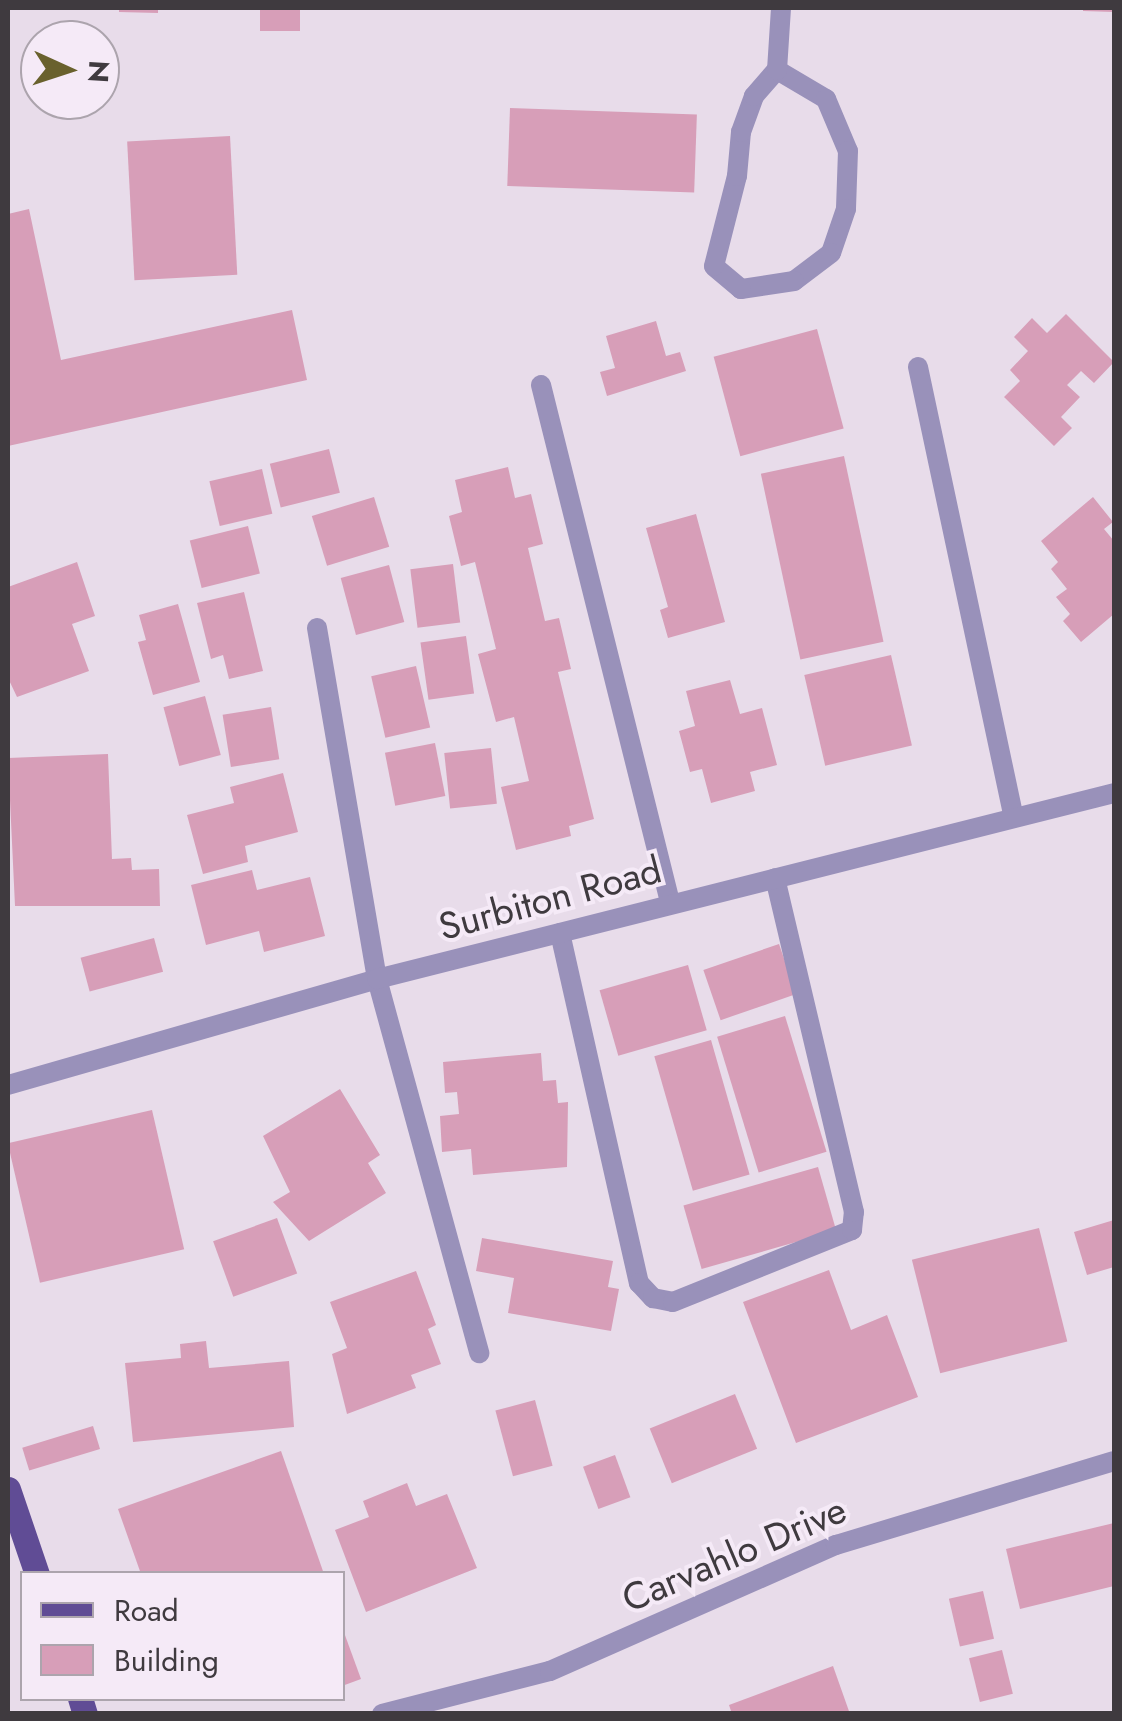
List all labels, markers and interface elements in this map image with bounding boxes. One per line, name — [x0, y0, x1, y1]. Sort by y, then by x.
north arrow — [20, 20, 120, 120]
text: N — [77, 59, 120, 84]
street label: Surbiton Road — [434, 846, 666, 950]
street label: Carvahlo Drive — [615, 1486, 853, 1622]
legend — [20, 1571, 345, 1701]
text: Road — [114, 1589, 179, 1632]
text: Building — [114, 1639, 219, 1682]

